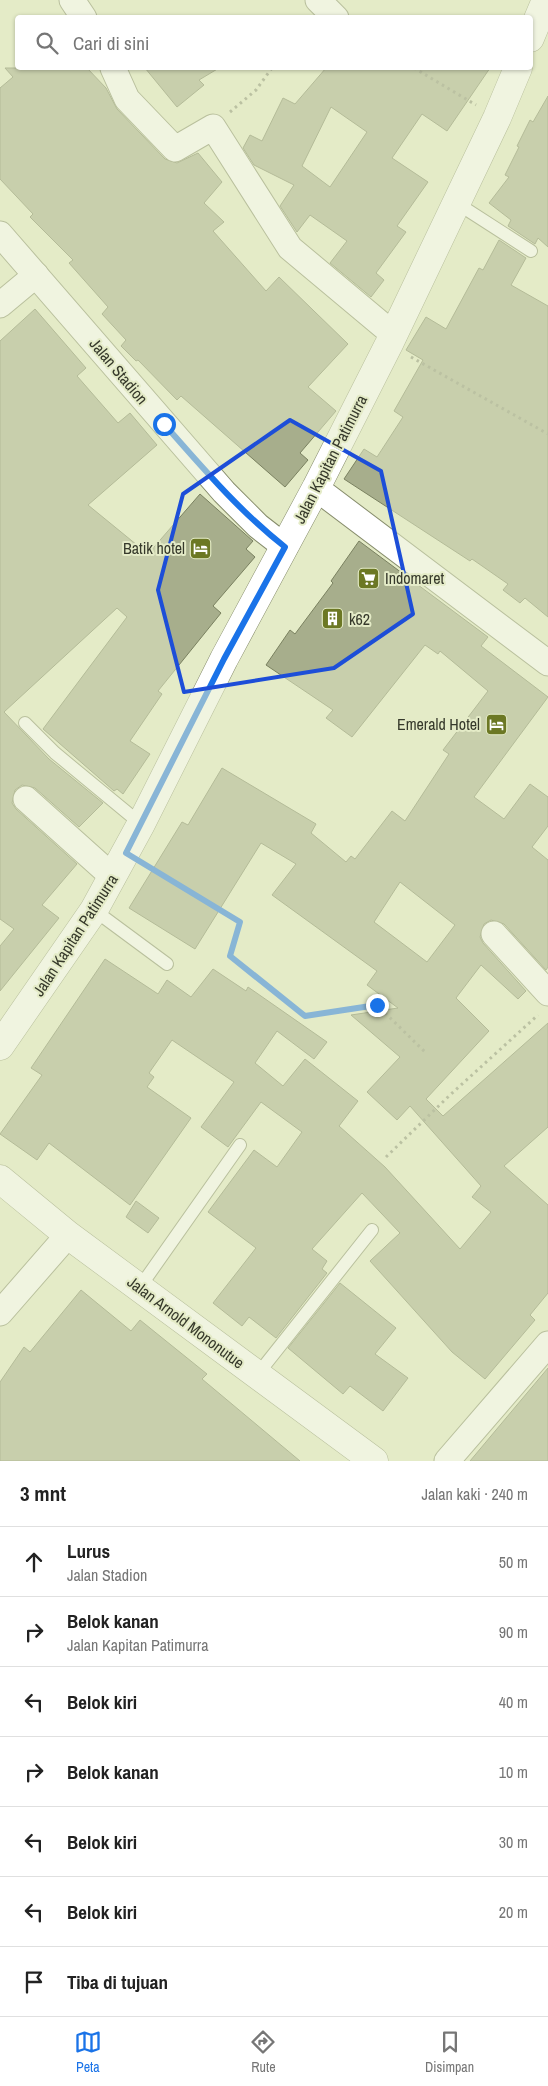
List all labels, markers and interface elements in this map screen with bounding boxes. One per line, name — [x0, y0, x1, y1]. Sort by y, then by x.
search box — [15, 15, 533, 70]
icon: search — [33, 29, 61, 57]
text: Cari di sini — [73, 30, 149, 56]
street label: Jalan Stadion — [85, 333, 153, 409]
street label: Jalan Kapitan Patimurra — [288, 390, 372, 527]
route start — [153, 413, 176, 436]
hotel icon: Batik hotel — [189, 536, 213, 560]
place label: Batik hotel — [123, 537, 185, 559]
supermarket icon: Indomaret — [357, 566, 381, 590]
place label: Indomaret — [385, 567, 444, 589]
building icon: k62 — [321, 607, 345, 631]
place label: k62 — [349, 608, 370, 630]
hotel icon: Emerald Hotel — [484, 712, 508, 736]
place label: Emerald Hotel — [397, 713, 480, 735]
street label: Jalan Kapitan Patimurra — [27, 869, 123, 1000]
route end — [366, 994, 389, 1017]
street label: Jalan Arnold Mononutue — [123, 1271, 249, 1373]
text: 3 mnt — [20, 1479, 66, 1508]
text: Jalan kaki · 240 m — [422, 1483, 528, 1505]
text: Lurus — [67, 1538, 110, 1564]
icon: ahead — [20, 1548, 48, 1576]
text: 50 m — [499, 1551, 528, 1573]
text: Jalan Stadion — [67, 1564, 147, 1586]
text: Belok kanan — [67, 1608, 159, 1634]
icon: right — [20, 1618, 48, 1646]
text: 90 m — [499, 1621, 528, 1643]
text: Jalan Kapitan Patimurra — [67, 1634, 209, 1656]
icon: left — [20, 1688, 48, 1716]
text: Belok kiri — [67, 1689, 137, 1715]
text: 40 m — [499, 1691, 528, 1713]
icon: right — [20, 1758, 48, 1786]
text: Belok kanan — [67, 1759, 159, 1785]
text: 10 m — [499, 1761, 528, 1783]
icon: left — [20, 1828, 48, 1856]
text: Belok kiri — [67, 1829, 137, 1855]
text: 30 m — [499, 1831, 528, 1853]
icon: left — [20, 1898, 48, 1926]
text: Belok kiri — [67, 1899, 137, 1925]
text: 20 m — [499, 1901, 528, 1923]
icon: arrive — [20, 1968, 48, 1996]
text: Tiba di tujuan — [67, 1969, 168, 1995]
tab: Peta — [74, 2028, 102, 2076]
tab: Rute — [249, 2028, 277, 2076]
tab: Disimpan — [425, 2028, 474, 2076]

